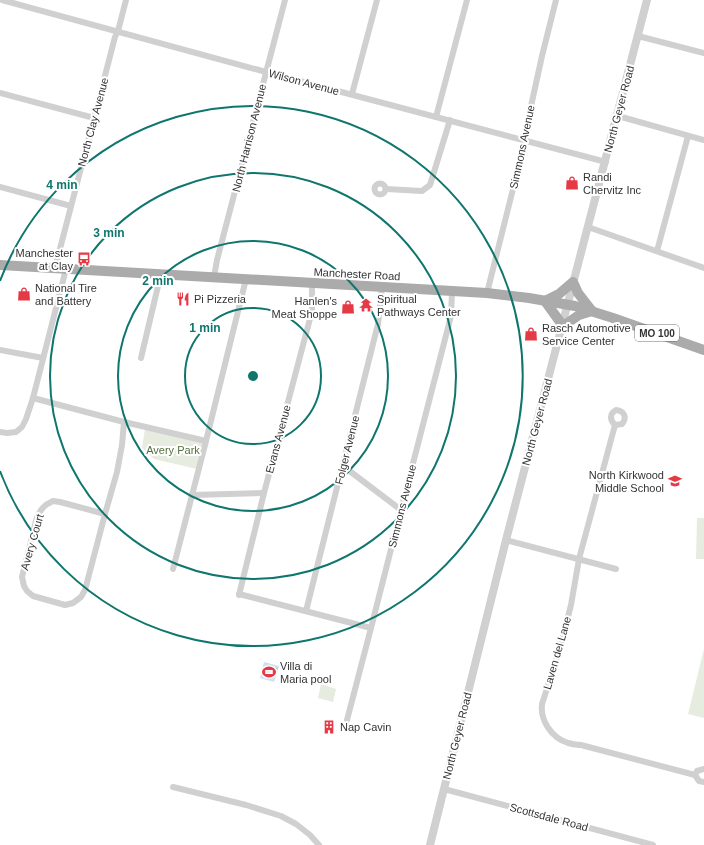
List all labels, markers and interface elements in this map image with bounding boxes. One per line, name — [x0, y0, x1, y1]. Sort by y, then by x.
street label: North Geyer Road — [602, 64, 636, 154]
street label: Wilson Avenue — [267, 67, 341, 97]
street label: North Clay Avenue — [75, 76, 111, 168]
street label: North Harrison Avenue — [230, 83, 268, 193]
street label: Simmons Avenue — [507, 104, 537, 190]
place label: Randi Chervitz Inc — [583, 171, 642, 196]
shop icon: Randi Chervitz Inc — [564, 175, 580, 191]
text: 4 min — [46, 178, 78, 192]
text: 3 min — [93, 226, 125, 240]
place label: Manchester at Clay — [16, 247, 73, 272]
bus stop icon: Manchester at Clay — [76, 251, 92, 267]
street label: Manchester Road — [313, 266, 401, 282]
text: 2 min — [142, 274, 174, 288]
place label: National Tire and Battery — [35, 282, 97, 307]
shop icon: National Tire and Battery — [16, 286, 32, 302]
restaurant icon: Pi Pizzeria — [175, 291, 191, 307]
place label: Pi Pizzeria — [194, 293, 247, 305]
place label: Spiritual Pathways Center — [377, 293, 461, 318]
place label: Hanlen's Meat Shoppe — [272, 295, 337, 320]
temple icon: Spiritual Pathways Center — [358, 297, 374, 313]
shop icon: Hanlen's Meat Shoppe — [340, 299, 356, 315]
text: 1 min — [189, 321, 221, 335]
place label: Rasch Automotive Service Center — [542, 322, 631, 347]
road number: MO 100 — [635, 325, 679, 341]
shop icon: Rasch Automotive Service Center — [523, 326, 539, 342]
centre of rings — [246, 369, 260, 383]
street label: North Geyer Road — [520, 377, 554, 467]
street label: Evans Avenue — [263, 404, 293, 474]
street label: Folger Avenue — [333, 414, 361, 486]
park label: Avery Park — [146, 444, 200, 456]
street label: Simmons Avenue — [386, 463, 418, 549]
place label: North Kirkwood Middle School — [589, 469, 664, 494]
school or university icon: North Kirkwood Middle School — [667, 473, 683, 489]
street label: Avery Court — [18, 513, 46, 571]
street label: Laven del Lane — [541, 615, 573, 691]
place label: Villa di Maria pool — [280, 660, 331, 685]
sports icon: Villa di Maria pool — [261, 664, 277, 680]
street label: North Geyer Road — [440, 691, 474, 781]
building icon: Nap Cavin — [321, 719, 337, 735]
place label: Nap Cavin — [340, 721, 391, 733]
street label: Scottsdale Road — [508, 801, 590, 833]

